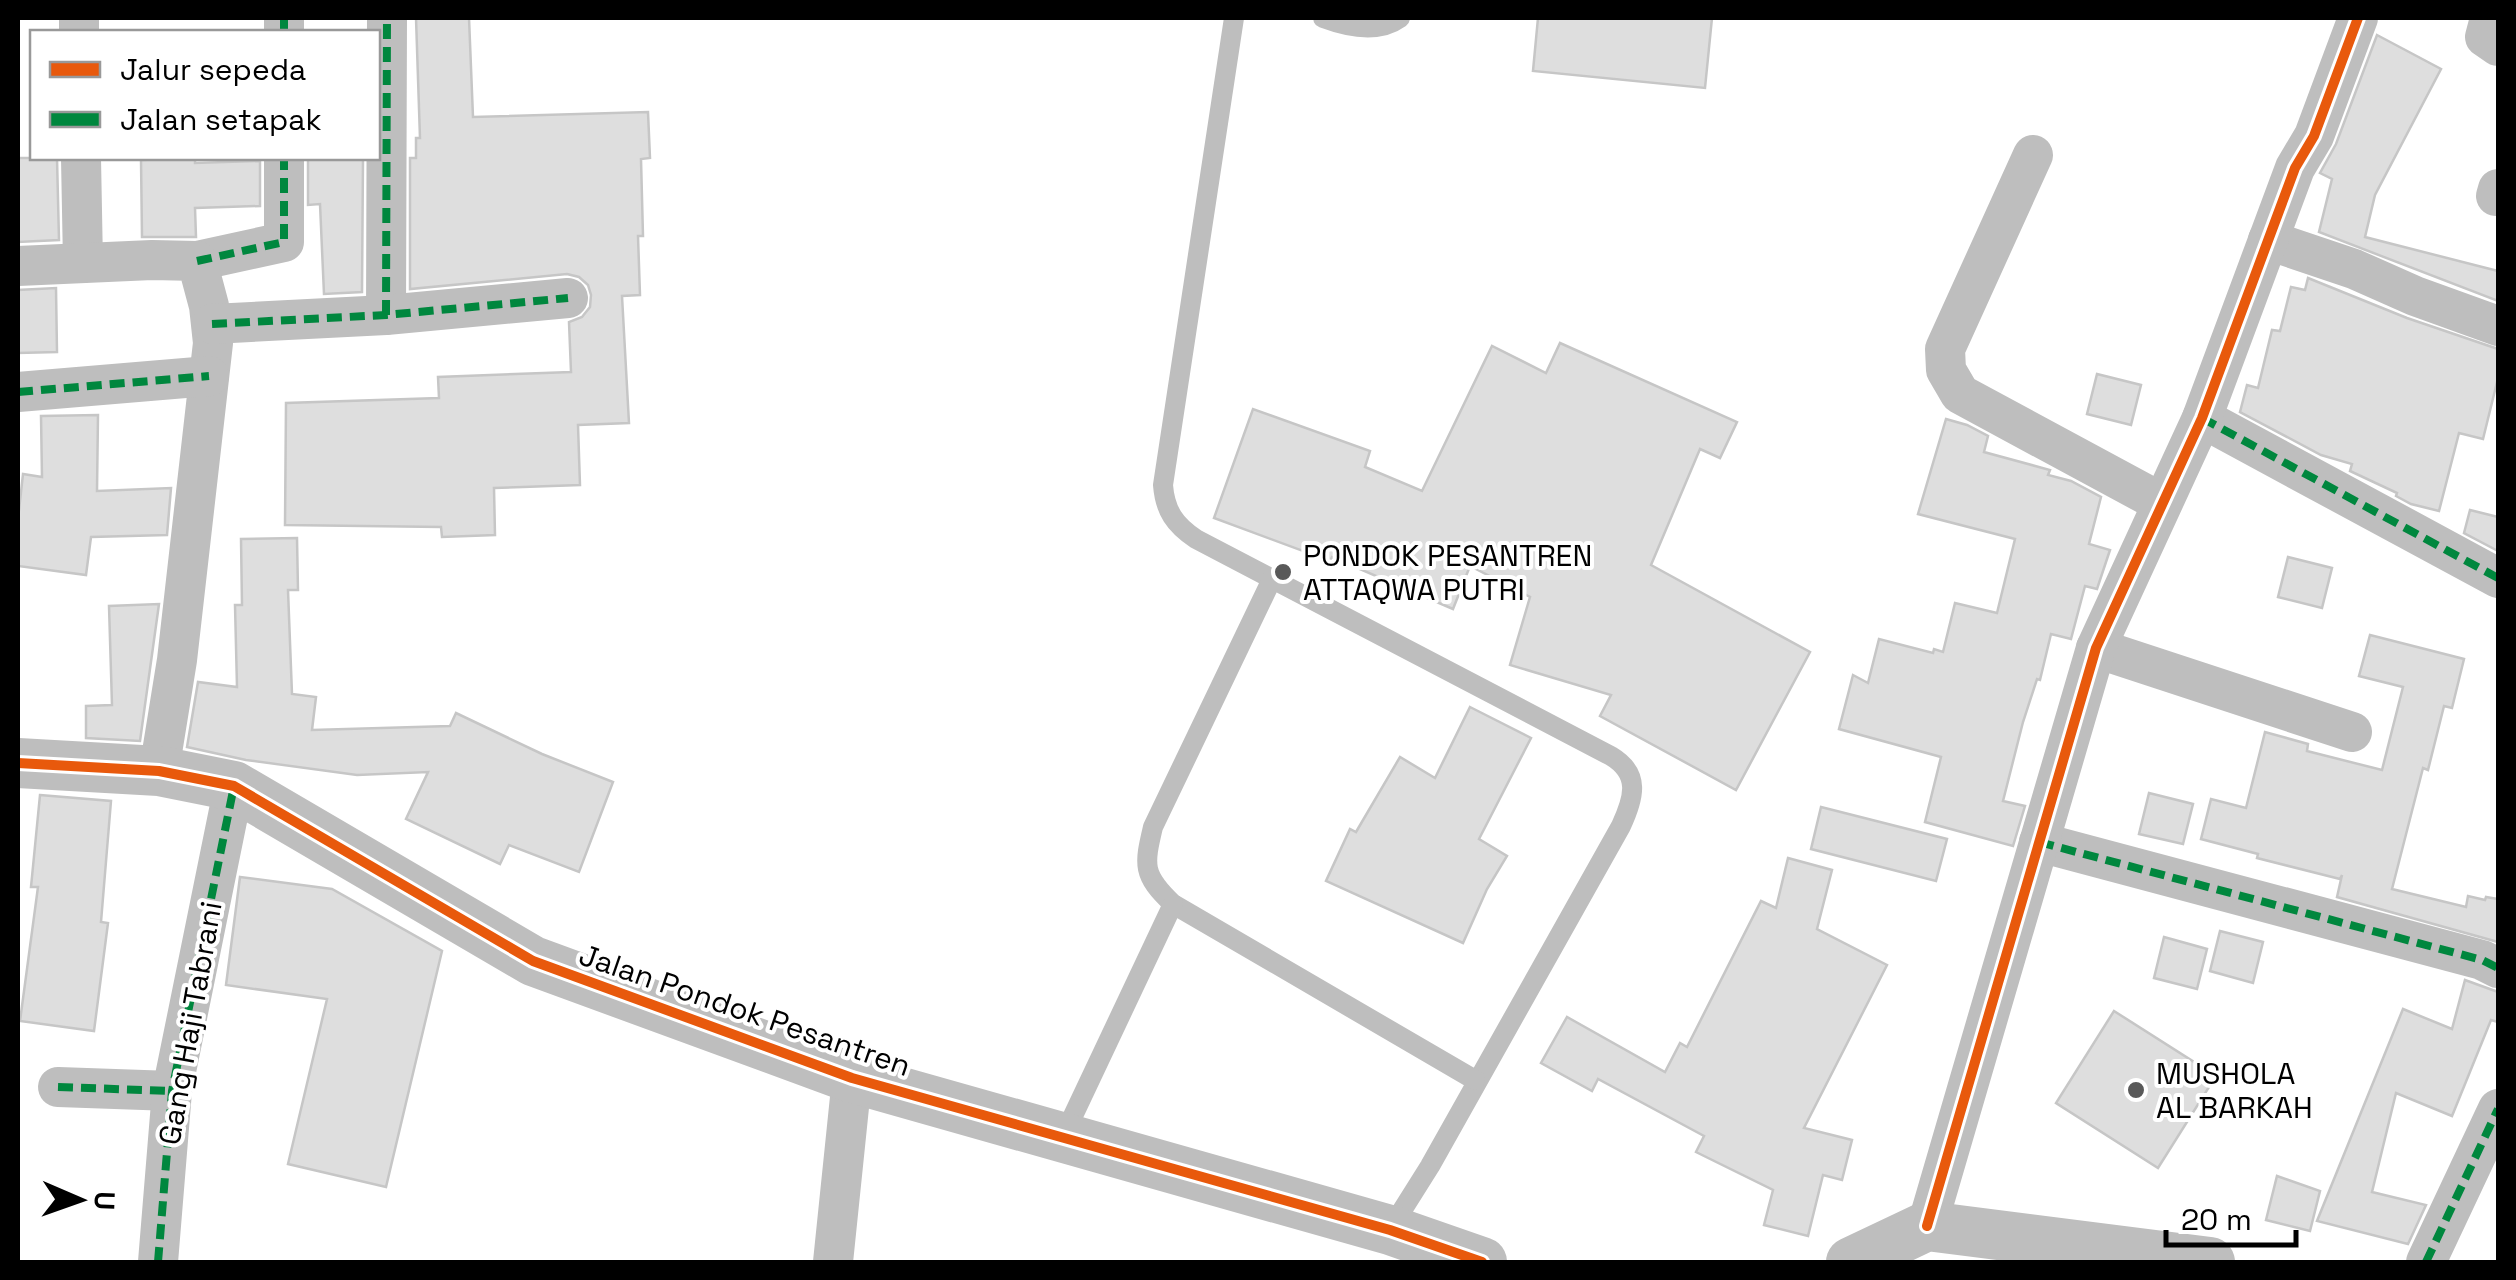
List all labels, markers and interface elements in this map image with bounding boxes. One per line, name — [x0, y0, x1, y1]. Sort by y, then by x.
legend — [30, 30, 380, 160]
text: Jalur sepeda — [120, 50, 306, 89]
text: Jalan setapak — [120, 100, 322, 139]
place label: PONDOK PESANTREN ATTAQWA PUTRI — [1303, 536, 1592, 609]
marker: PONDOK PESANTREN ATTAQWA PUTRI — [1272, 561, 1294, 583]
street label: Gang Haji Tabrani — [149, 898, 231, 1148]
street label: Jalan Pondok Pesantren — [574, 935, 916, 1085]
place label: MUSHOLA AL BARKAH — [2156, 1054, 2313, 1127]
marker: MUSHOLA AL BARKAH — [2125, 1079, 2147, 1101]
north arrow — [30, 1150, 130, 1250]
scale bar — [2166, 1185, 2296, 1247]
text: U — [87, 1191, 123, 1211]
text: 20 m — [2181, 1200, 2252, 1239]

